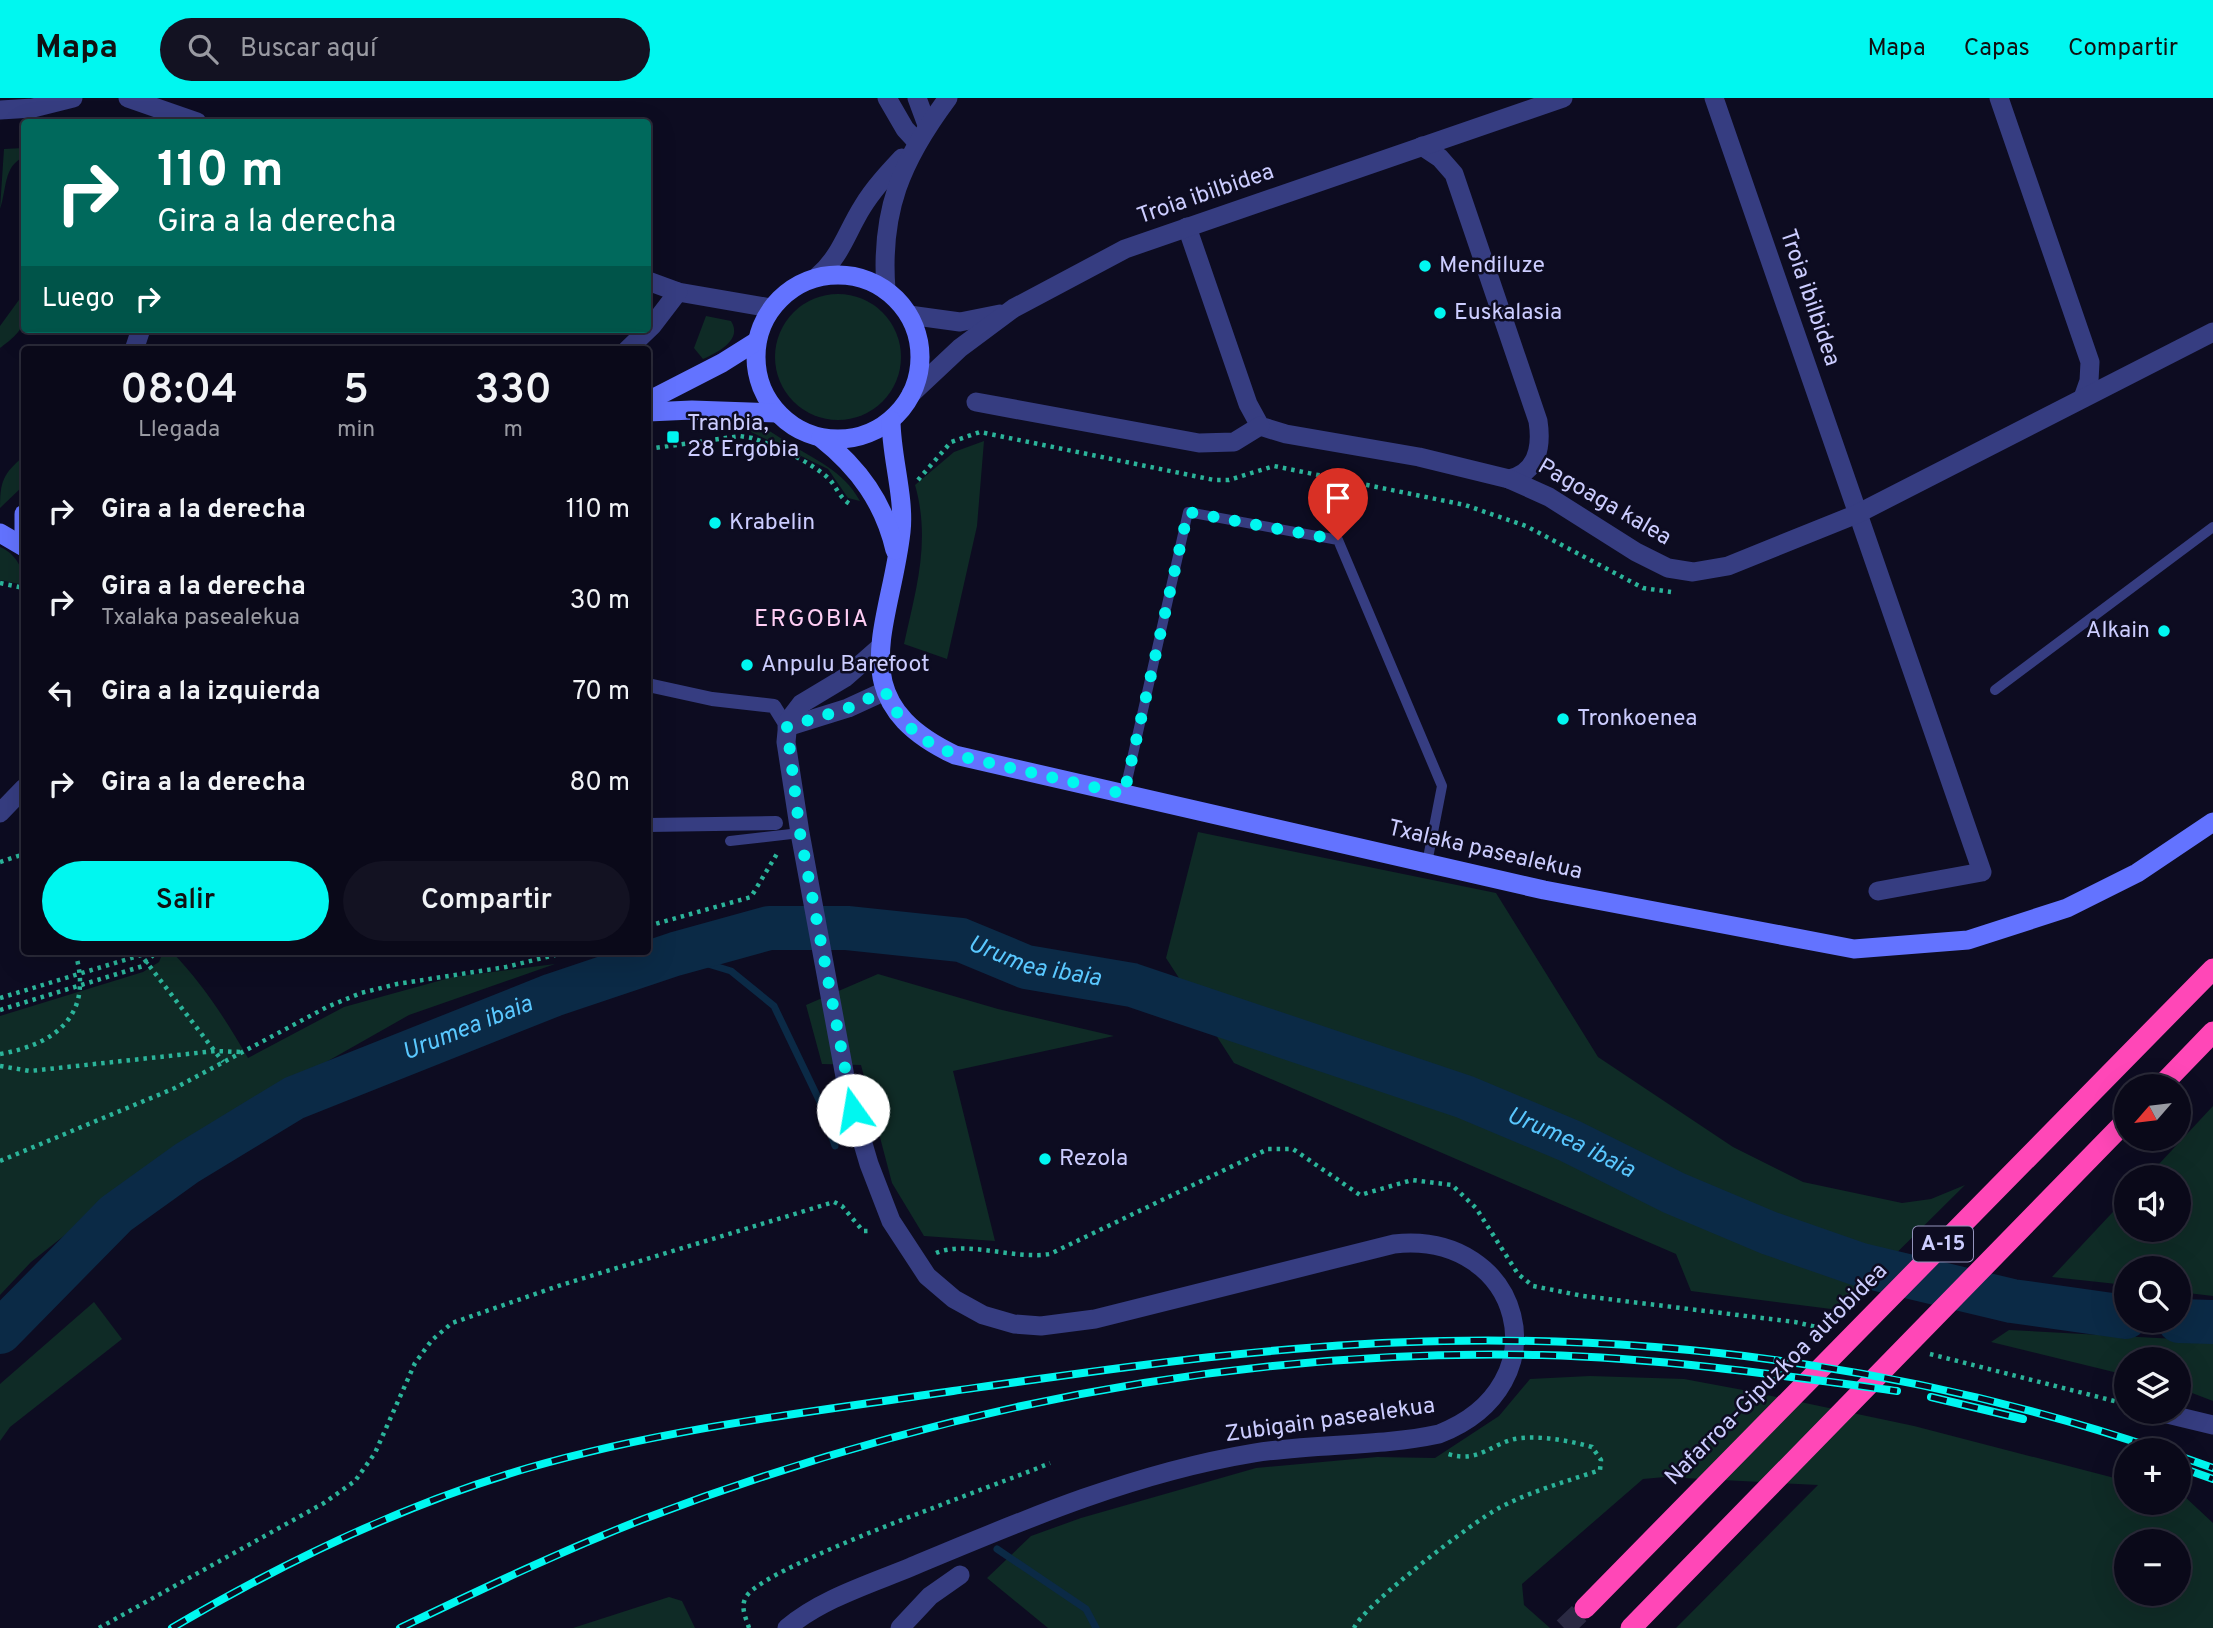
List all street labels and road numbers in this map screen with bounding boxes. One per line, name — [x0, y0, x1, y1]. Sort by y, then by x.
street label: Troia ibilbidea — [1134, 158, 1278, 232]
street label: Troia ibilbidea — [1772, 226, 1846, 370]
street label: Pagoaga kalea — [1532, 453, 1676, 553]
street label: Txalaka pasealekua — [1385, 815, 1585, 887]
road number: A-15 — [1913, 1226, 1973, 1262]
street label: Nafarroa-Gipuzkoa autobidea — [1660, 1258, 1894, 1492]
street label: Zubigain pasealekua — [1223, 1392, 1437, 1450]

